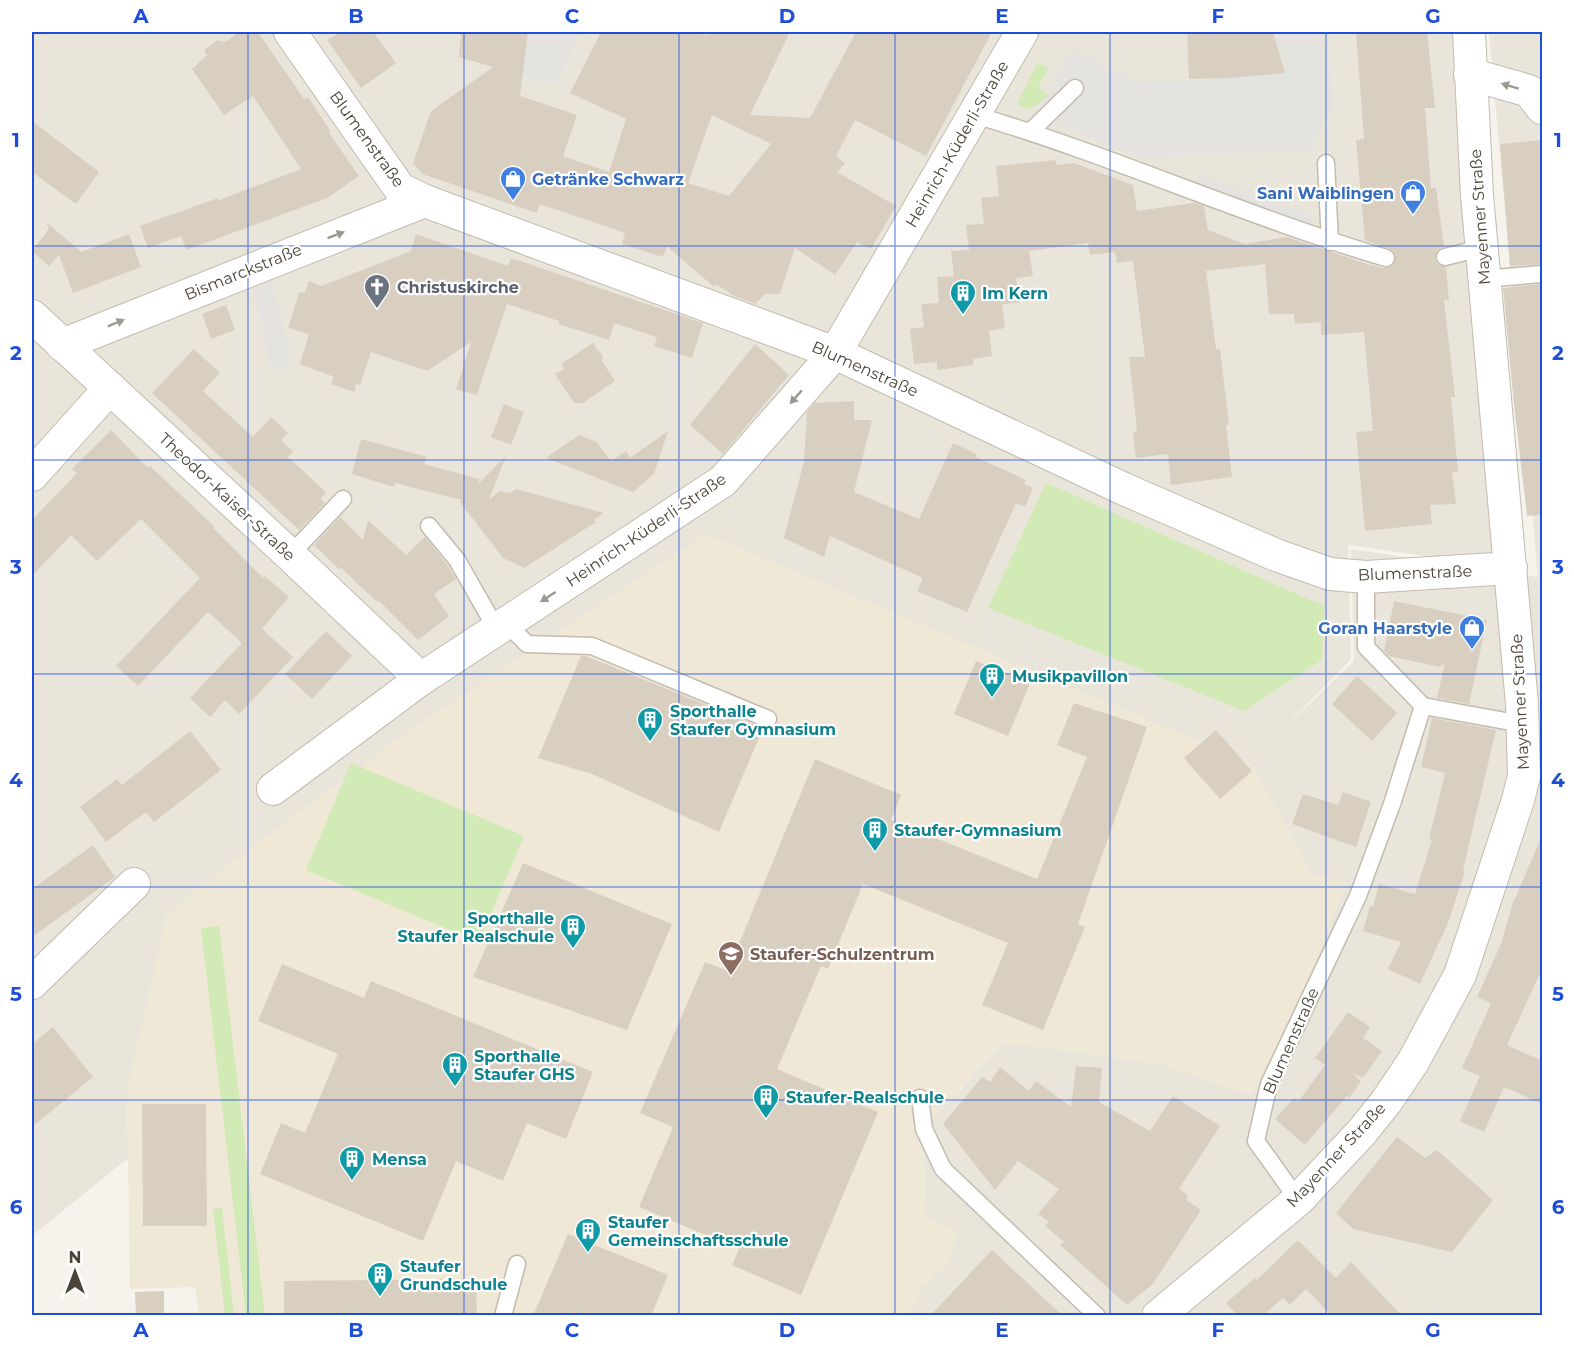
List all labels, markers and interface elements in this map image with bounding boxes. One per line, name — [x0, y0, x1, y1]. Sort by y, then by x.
text: A — [132, 4, 149, 28]
text: B — [348, 4, 364, 28]
text: C — [565, 4, 580, 28]
text: D — [779, 4, 795, 28]
text: E — [995, 4, 1009, 28]
text: F — [1212, 4, 1225, 28]
text: G — [1425, 4, 1441, 28]
street label: Heinrich-Küderli-Straße — [901, 57, 1013, 231]
one-way arrow — [1500, 81, 1518, 90]
street label: Blumenstraße — [326, 87, 408, 191]
text: 1 — [12, 128, 20, 152]
text: 1 — [1554, 128, 1562, 152]
street label: Mayenner Straße — [1466, 148, 1494, 286]
shop icon: Getränke Schwarz — [498, 164, 528, 202]
place label: Getränke Schwarz — [532, 170, 684, 189]
shop icon: Sani Waiblingen — [1398, 178, 1428, 216]
place label: Sani Waiblingen — [1257, 184, 1394, 203]
one-way arrow — [328, 230, 346, 240]
street label: Bismarckstraße — [182, 240, 304, 304]
church icon: Christuskirche — [362, 272, 392, 310]
place label: Christuskirche — [397, 278, 519, 297]
building icon: Im Kern — [948, 278, 978, 316]
place label: Im Kern — [982, 284, 1048, 303]
one-way arrow — [108, 318, 126, 328]
street label: Blumenstraße — [809, 337, 921, 401]
text: 2 — [10, 341, 22, 365]
text: 2 — [1552, 341, 1564, 365]
one-way arrow — [790, 389, 803, 405]
street label: Theodor-Kaiser-Straße — [155, 429, 299, 565]
street label: Heinrich-Küderli-Straße — [562, 469, 730, 591]
text: 3 — [9, 555, 22, 579]
text: 3 — [1551, 555, 1564, 579]
street label: Blumenstraße — [1357, 562, 1473, 584]
one-way arrow — [540, 591, 556, 602]
shop icon: Goran Haarstyle — [1457, 613, 1487, 651]
place label: Goran Haarstyle — [1318, 619, 1452, 638]
street label: Mayenner Straße — [1507, 633, 1533, 771]
building icon: Musikpavillon — [977, 661, 1007, 699]
place label: Musikpavillon — [1012, 667, 1128, 686]
place label: Sporthalle Staufer Gymnasium — [670, 702, 836, 739]
building icon: Sporthalle Staufer Gymnasium — [635, 705, 665, 743]
text: 4 — [9, 768, 23, 792]
text: 4 — [1551, 768, 1565, 792]
building icon: Staufer-Gymnasium — [860, 815, 890, 853]
place label: Staufer-Gymnasium — [894, 821, 1062, 840]
place label: Sporthalle Staufer Realschule — [397, 909, 554, 946]
building icon: Sporthalle Staufer Realschule — [558, 912, 588, 950]
school or university icon: Staufer-Schulzentrum — [716, 939, 746, 977]
place label: Staufer-Schulzentrum — [750, 945, 934, 964]
text: 5 — [10, 982, 22, 1006]
text: 5 — [1552, 982, 1564, 1006]
street label: Blumenstraße — [1259, 985, 1323, 1097]
place label: Sporthalle Staufer GHS — [474, 1047, 575, 1084]
building icon: Sporthalle Staufer GHS — [440, 1050, 470, 1088]
building icon: Staufer-Realschule — [751, 1082, 781, 1120]
place label: Staufer-Realschule — [786, 1088, 944, 1107]
street label: Mayenner Straße — [1283, 1099, 1389, 1211]
building icon: Mensa — [337, 1144, 367, 1182]
place label: Mensa — [372, 1150, 427, 1169]
text: 6 — [10, 1195, 23, 1219]
text: 6 — [1552, 1195, 1565, 1219]
place label: Staufer Gemeinschaftsschule — [608, 1213, 789, 1250]
building icon: Staufer Gemeinschaftsschule — [573, 1216, 603, 1254]
north arrow — [45, 1242, 105, 1302]
text: N — [69, 1248, 81, 1267]
place label: Staufer Grundschule — [400, 1257, 507, 1294]
building icon: Staufer Grundschule — [365, 1260, 395, 1298]
text: A — [132, 1318, 149, 1342]
text: B — [348, 1318, 364, 1342]
text: C — [565, 1318, 580, 1342]
text: D — [779, 1318, 795, 1342]
text: E — [995, 1318, 1009, 1342]
text: F — [1212, 1318, 1225, 1342]
text: G — [1425, 1318, 1441, 1342]

